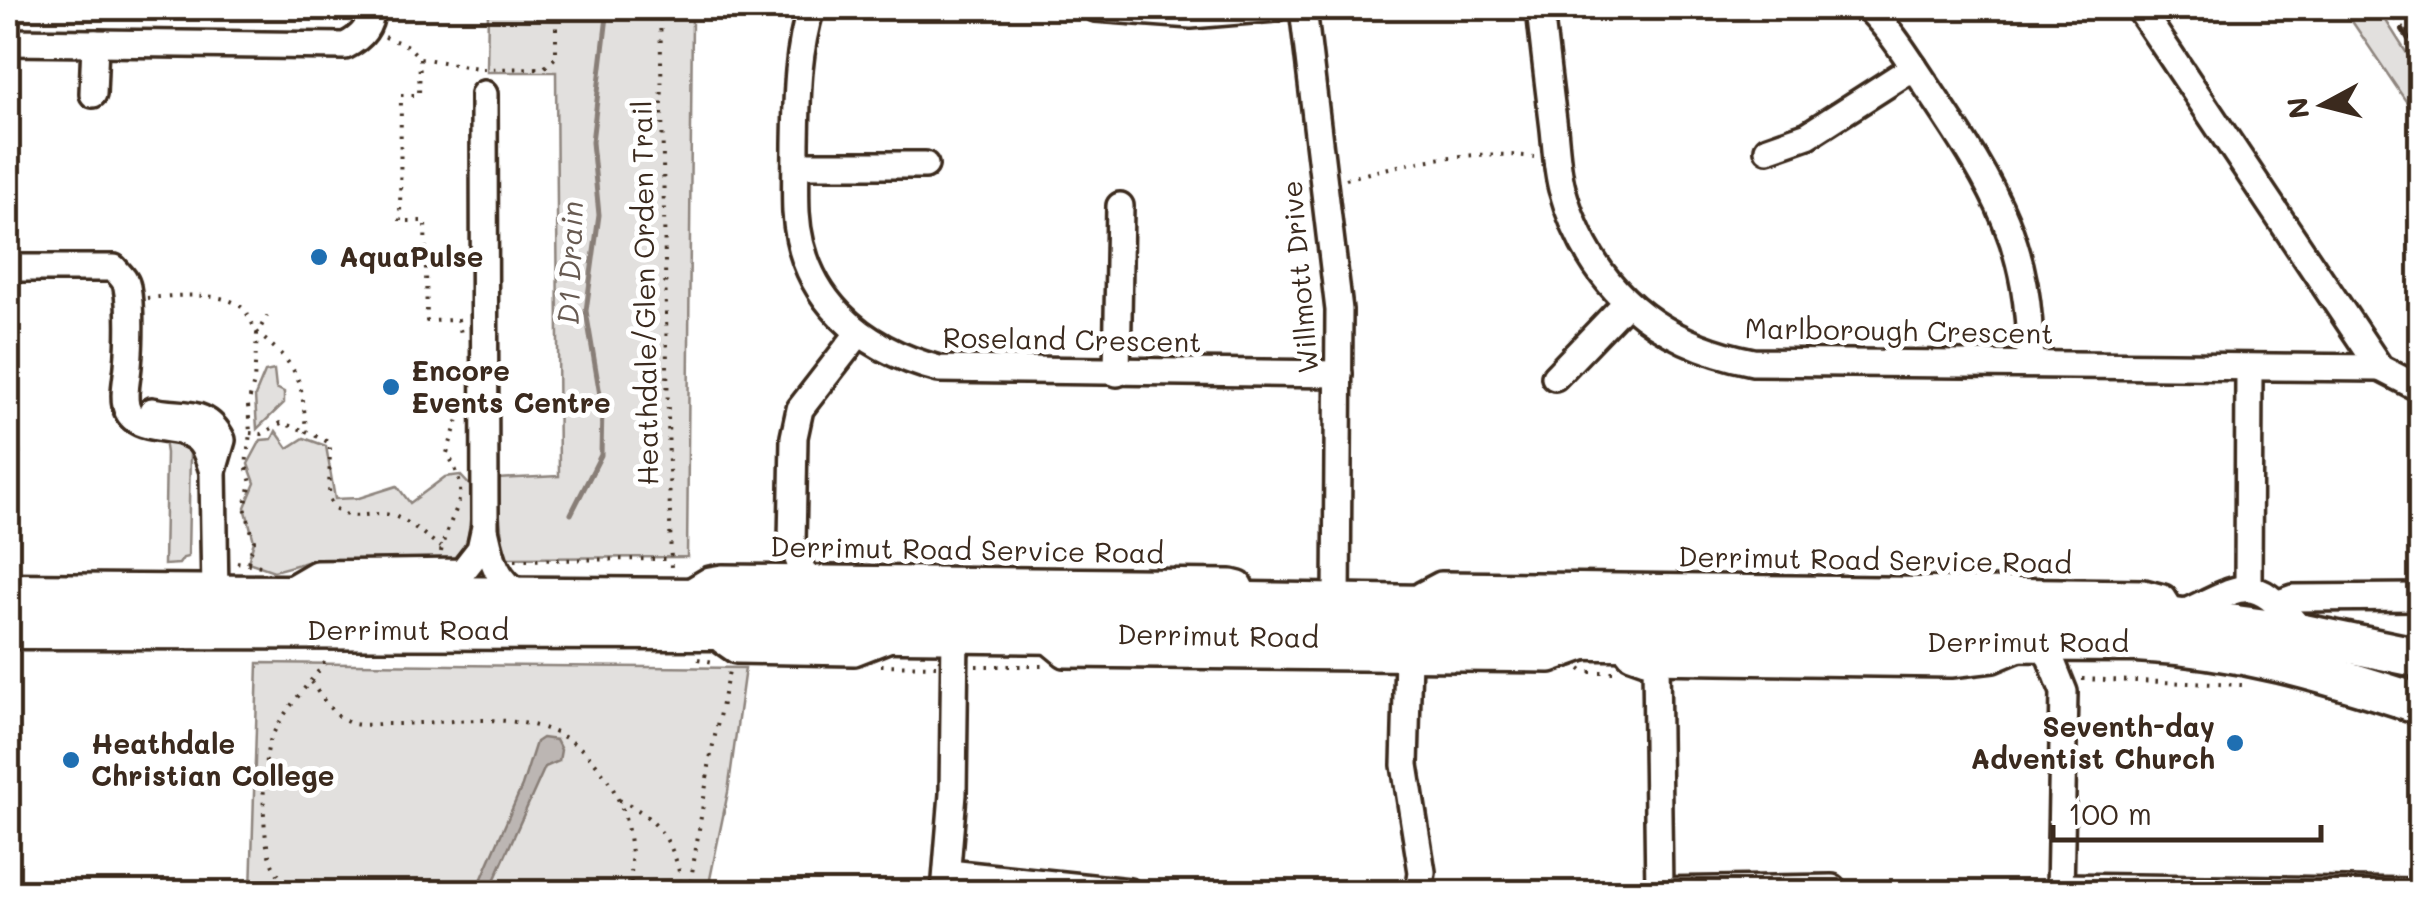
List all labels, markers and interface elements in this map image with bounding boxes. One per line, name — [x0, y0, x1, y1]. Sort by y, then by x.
north arrow — [2273, 55, 2373, 155]
text: N — [2278, 95, 2316, 121]
street label: Heathdale/Glen Orden Trail — [623, 100, 665, 486]
street label: Willmott Drive — [1273, 179, 1325, 375]
water label: D1 Drain — [547, 200, 591, 325]
place label: AquaPulse — [339, 238, 483, 274]
marker: AquaPulse — [308, 246, 330, 268]
street label: Marlborough Crescent — [1744, 309, 2054, 351]
street label: Roseland Crescent — [942, 319, 1202, 359]
place label: Encore Events Centre — [411, 352, 611, 420]
marker: Encore Events Centre — [380, 376, 402, 398]
street label: Derrimut Road Service Road — [770, 528, 1164, 570]
street label: Derrimut Road Service Road — [1678, 538, 2072, 580]
street label: Derrimut Road — [307, 611, 509, 647]
street label: Derrimut Road — [1117, 615, 1319, 655]
street label: Derrimut Road — [1927, 623, 2129, 659]
place label: Seventh-day Adventist Church — [1971, 708, 2215, 776]
place label: Heathdale Christian College — [91, 725, 334, 793]
marker: Seventh-day Adventist Church — [2224, 732, 2246, 754]
marker: Heathdale Christian College — [60, 749, 82, 771]
scale bar — [2053, 780, 2320, 842]
text: 100 m — [2068, 793, 2152, 833]

